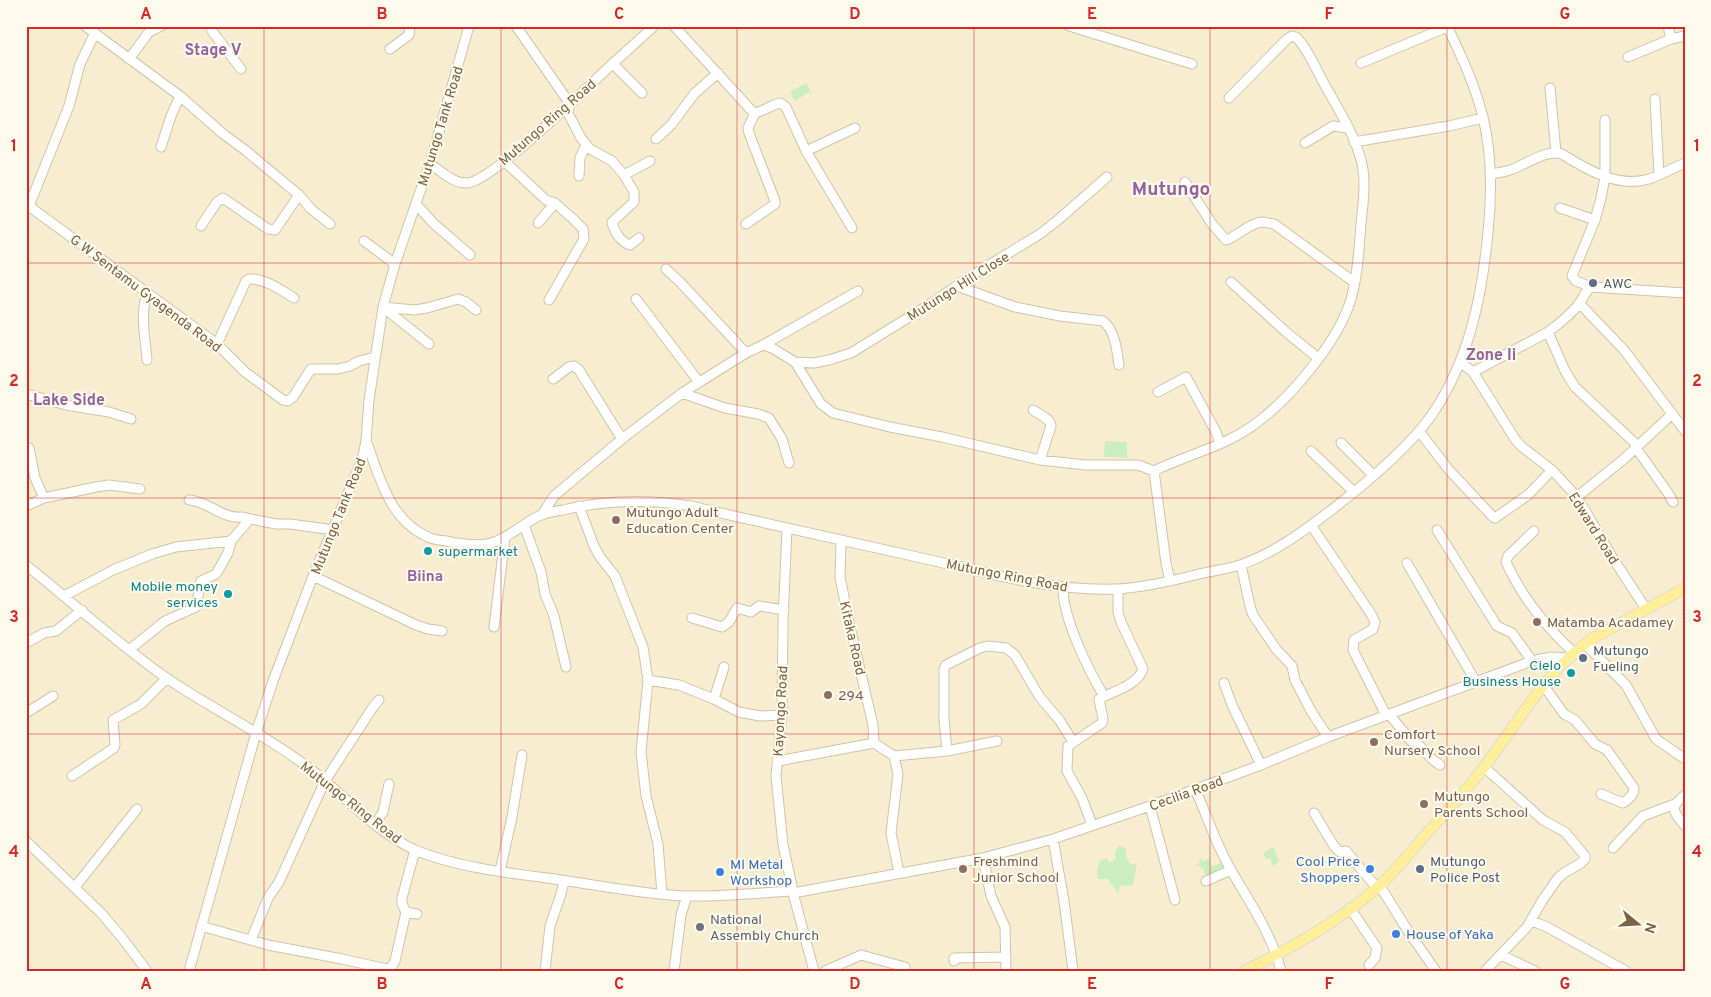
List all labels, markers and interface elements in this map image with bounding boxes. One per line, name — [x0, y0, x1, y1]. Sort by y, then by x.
text: A — [140, 5, 152, 25]
text: B — [376, 5, 388, 25]
text: C — [614, 5, 624, 25]
text: D — [849, 5, 861, 25]
text: E — [1087, 5, 1097, 25]
text: F — [1324, 5, 1334, 25]
text: G — [1560, 5, 1570, 25]
district label: Stage V — [184, 41, 242, 61]
street label: Mutungo Tank Road — [415, 65, 468, 188]
street label: Mutungo Ring Road — [496, 76, 600, 170]
text: 1 — [11, 137, 17, 157]
text: 1 — [1694, 137, 1700, 157]
district label: Mutungo — [1132, 178, 1210, 202]
street label: G W Sentamu Gyagenda Road — [66, 232, 224, 357]
street label: Mutungo Hill Close — [905, 249, 1013, 326]
place label: AWC — [1603, 276, 1632, 293]
marker: AWC — [1587, 277, 1599, 289]
district label: Zone Ii — [1466, 346, 1516, 366]
text: 2 — [9, 372, 19, 392]
text: 2 — [1692, 372, 1702, 392]
district label: Lake Side — [33, 391, 105, 411]
street label: Mutungo Tank Road — [308, 456, 371, 577]
street label: Edward Road — [1564, 490, 1622, 568]
place label: Mutungo Adult Education Center — [626, 505, 734, 538]
marker: Mutungo Adult Education Center — [610, 514, 622, 526]
place label: supermarket — [438, 544, 518, 561]
marker: supermarket — [422, 545, 434, 557]
street label: Mutungo Ring Road — [944, 556, 1069, 597]
district label: Biina — [407, 568, 443, 587]
place label: Mobile money services — [130, 579, 218, 612]
marker: Mobile money services — [222, 588, 234, 600]
street label: Kitaka Road — [835, 600, 868, 677]
text: 3 — [9, 608, 19, 628]
text: 3 — [1692, 608, 1702, 628]
place label: Matamba Acadamey — [1547, 615, 1674, 632]
marker: Matamba Acadamey — [1531, 616, 1543, 628]
place label: Mutungo Fueling — [1593, 643, 1649, 676]
marker: Mutungo Fueling — [1577, 652, 1589, 664]
place label: Cielo Business House — [1462, 658, 1561, 691]
street label: Kayongo Road — [771, 665, 792, 757]
marker: Cielo Business House — [1565, 667, 1577, 679]
place label: 294 — [838, 688, 864, 705]
marker: 294 — [822, 689, 834, 701]
place label: Comfort Nursery School — [1384, 727, 1480, 760]
marker: Comfort Nursery School — [1368, 736, 1380, 748]
street label: Mutungo Ring Road — [296, 758, 404, 848]
street label: Cecilia Road — [1147, 773, 1226, 816]
place label: Mutungo Parents School — [1434, 789, 1528, 822]
marker: Mutungo Parents School — [1418, 798, 1430, 810]
text: 4 — [9, 843, 19, 863]
text: 4 — [1692, 843, 1702, 863]
place label: Freshmind Junior School — [973, 854, 1059, 887]
place label: Cool Price Shoppers — [1296, 854, 1360, 887]
place label: Mutungo Police Post — [1430, 854, 1500, 887]
place label: Ml Metal Workshop — [730, 857, 792, 890]
marker: Freshmind Junior School — [957, 863, 969, 875]
marker: Cool Price Shoppers — [1364, 863, 1376, 875]
marker: Mutungo Police Post — [1414, 863, 1426, 875]
marker: Ml Metal Workshop — [714, 866, 726, 878]
north arrow — [1614, 900, 1664, 950]
place label: National Assembly Church — [710, 912, 819, 945]
text: N — [1639, 920, 1659, 935]
marker: National Assembly Church — [694, 921, 706, 933]
place label: House of Yaka — [1406, 927, 1494, 944]
marker: House of Yaka — [1390, 928, 1402, 940]
text: A — [140, 975, 152, 995]
text: B — [376, 975, 388, 995]
text: C — [614, 975, 624, 995]
text: D — [849, 975, 861, 995]
text: E — [1087, 975, 1097, 995]
text: F — [1324, 975, 1334, 995]
text: G — [1560, 975, 1570, 995]

